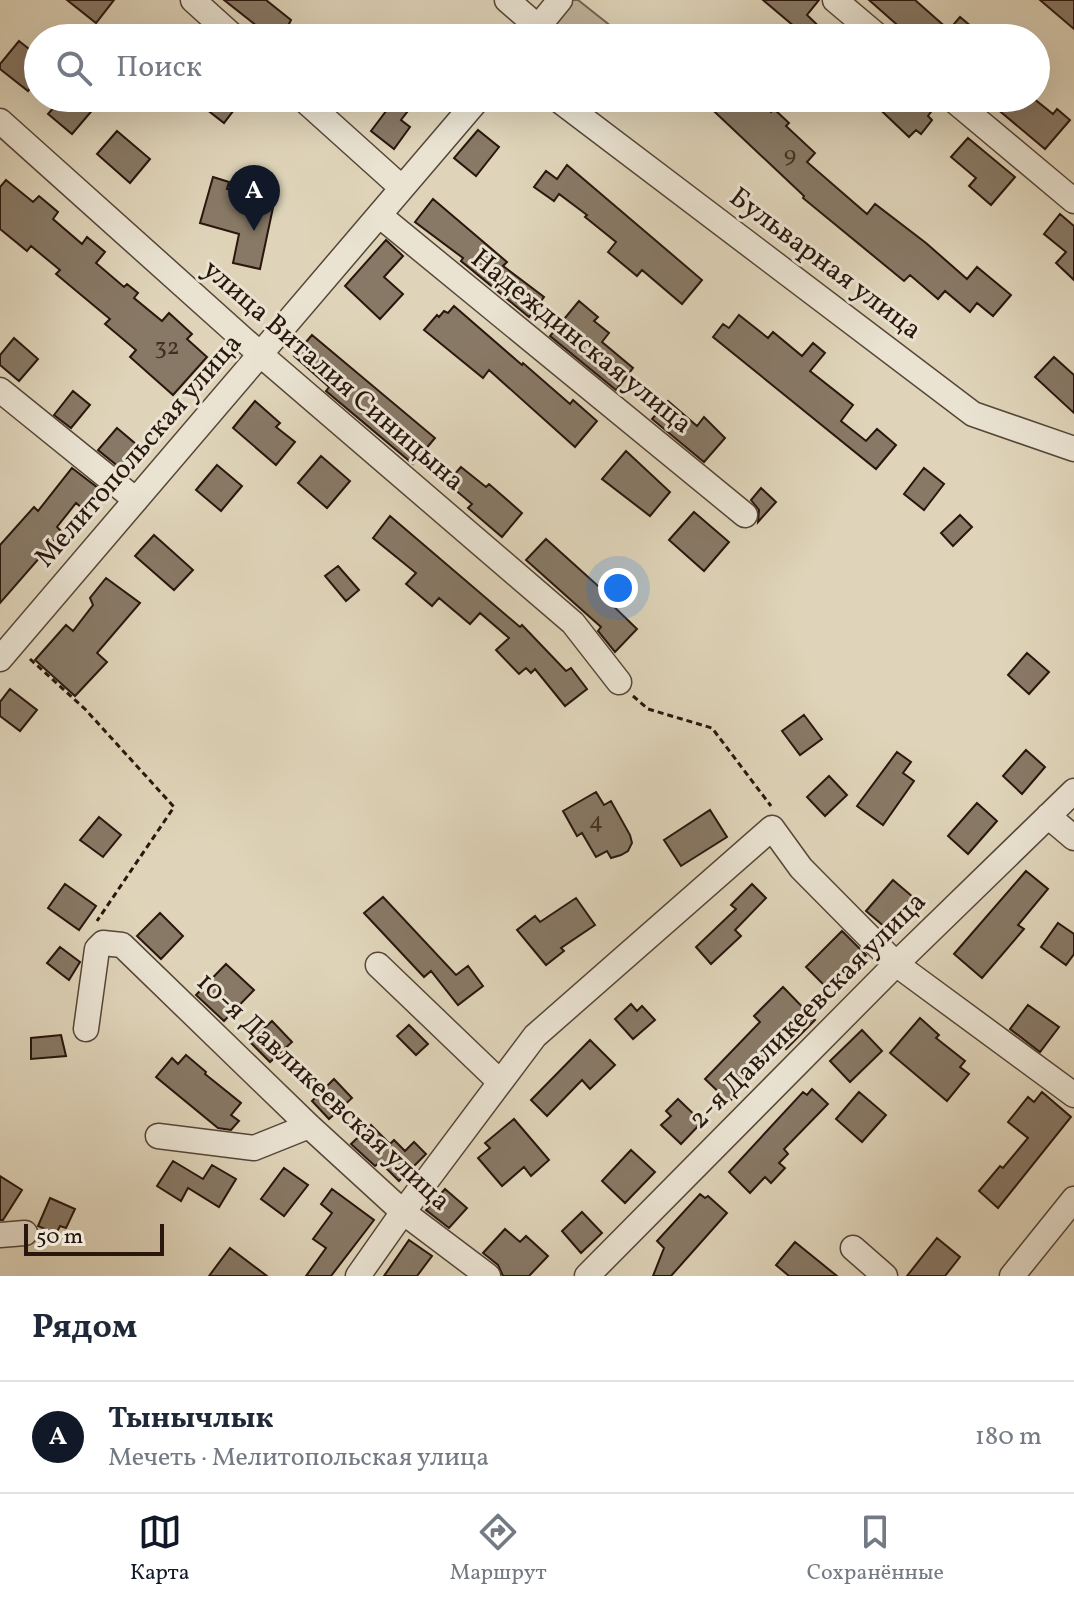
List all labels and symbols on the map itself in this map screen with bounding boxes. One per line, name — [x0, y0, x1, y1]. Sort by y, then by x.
house number: 9 — [784, 139, 796, 173]
pin: A — [228, 165, 280, 231]
street label: Бульварная улица — [721, 179, 929, 349]
street label: Надеждинская улица — [462, 240, 700, 444]
street label: улица Виталия Синицына — [193, 251, 473, 501]
street label: Мелитопольская улица — [26, 326, 252, 576]
house number: 32 — [154, 331, 180, 365]
your location — [598, 568, 638, 608]
house number: 4 — [589, 805, 603, 839]
street label: 2-я Давликеевская улица — [680, 883, 936, 1139]
street label: 10-я Давликеевская улица — [187, 963, 459, 1221]
scale bar — [24, 1220, 164, 1256]

